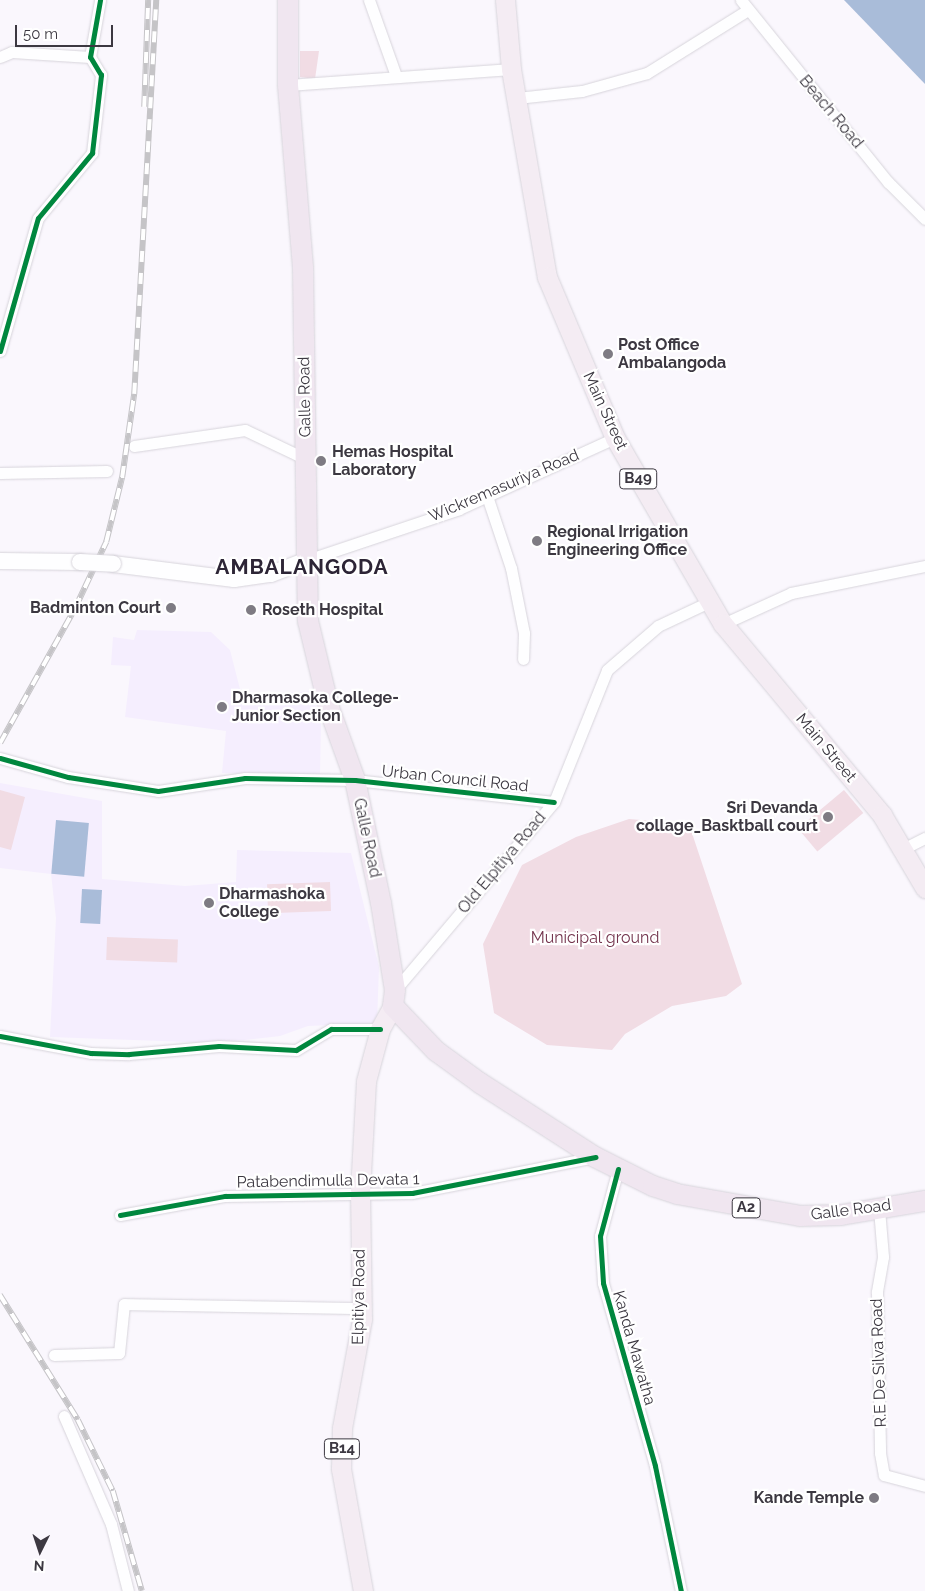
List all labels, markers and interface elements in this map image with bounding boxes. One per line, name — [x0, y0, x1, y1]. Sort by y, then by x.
scale bar — [18, 15, 115, 47]
text: 50 m — [23, 25, 58, 43]
street label: Beach Road — [795, 72, 867, 152]
place label: Post Office Ambalangoda — [618, 335, 726, 373]
marker: Post Office Ambalangoda — [602, 348, 614, 360]
street label: Galle Road — [295, 356, 315, 438]
street label: Main Street — [579, 369, 631, 453]
place label: Hemas Hospital Laboratory — [332, 442, 453, 480]
street label: Wickremasuriya Road — [426, 446, 582, 526]
marker: Hemas Hospital Laboratory — [314, 454, 328, 468]
road number: B49 — [618, 466, 658, 492]
place label: Regional Irrigation Engineering Office — [547, 522, 688, 560]
marker: Regional Irrigation Engineering Office — [531, 535, 543, 547]
district label: AMBALANGODA — [214, 554, 390, 580]
place label: Badminton Court — [30, 598, 161, 618]
place label: Roseth Hospital — [262, 600, 383, 620]
marker: Badminton Court — [165, 602, 177, 614]
marker: Roseth Hospital — [244, 603, 258, 617]
place label: Dharmasoka College- Junior Section — [232, 688, 399, 726]
marker: Dharmasoka College- Junior Section — [216, 701, 228, 713]
street label: Main Street — [792, 710, 860, 786]
street label: Urban Council Road — [380, 762, 530, 796]
street label: Galle Road — [349, 797, 385, 879]
place label: Sri Devanda collage_Basktball court — [635, 798, 818, 836]
street label: Old Elpitiya Road — [454, 808, 550, 918]
marker: Sri Devanda collage_Basktball court — [822, 811, 834, 823]
place label: Dharmashoka College — [219, 884, 325, 922]
marker: Dharmashoka College — [203, 897, 215, 909]
park label: Municipal ground — [530, 928, 660, 948]
street label: Patabendimulla Devata 1 — [236, 1170, 420, 1192]
road number: A2 — [731, 1196, 761, 1220]
street label: Galle Road — [810, 1196, 892, 1224]
street label: Elpitiya Road — [349, 1249, 369, 1345]
street label: Kanda Mawatha — [608, 1288, 660, 1408]
street label: R.E De Silva Road — [867, 1298, 891, 1428]
road number: B14 — [323, 1436, 361, 1462]
place label: Kande Temple — [753, 1488, 864, 1508]
marker: Kande Temple — [868, 1492, 880, 1504]
north arrow — [15, 1526, 65, 1576]
text: N — [33, 1558, 45, 1574]

